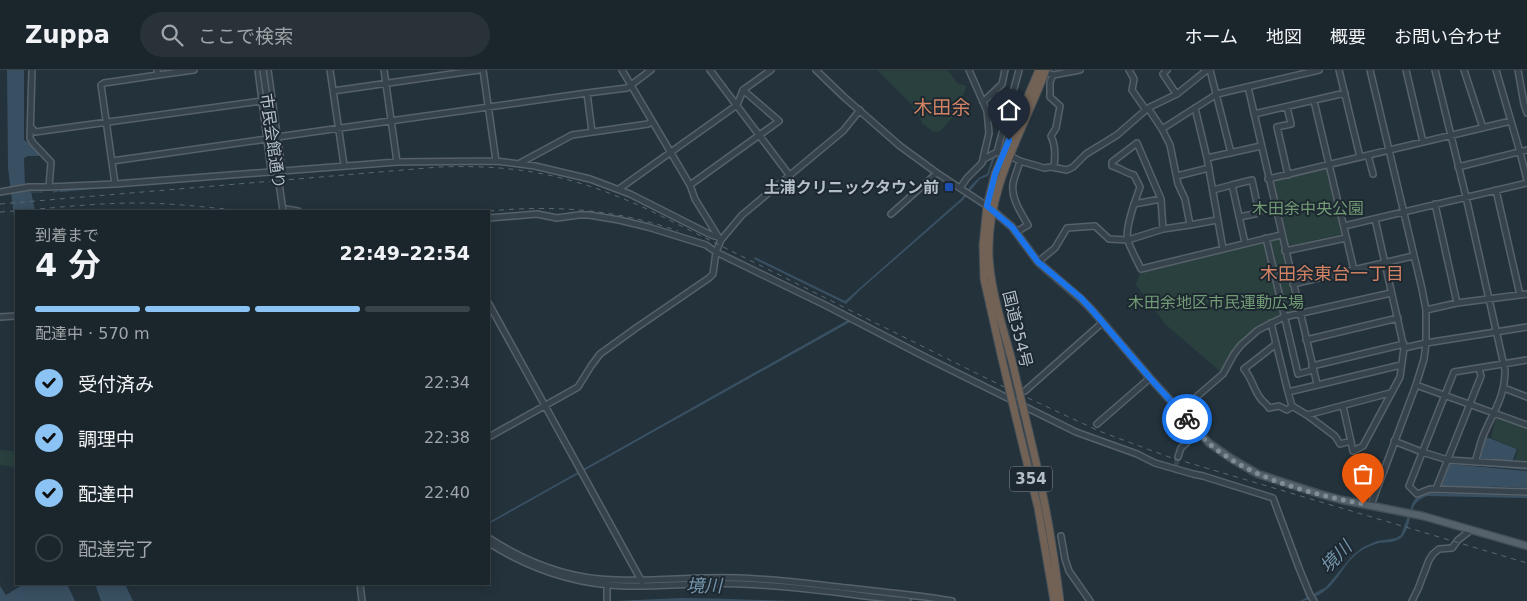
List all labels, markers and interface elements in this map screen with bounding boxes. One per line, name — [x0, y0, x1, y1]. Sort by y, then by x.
search box — [140, 12, 490, 57]
text: Zuppa — [25, 21, 110, 49]
icon: search — [158, 21, 186, 49]
text: ここで検索 — [198, 25, 293, 47]
text: ホーム — [1185, 26, 1238, 47]
text: 地図 — [1266, 26, 1302, 47]
text: 概要 — [1330, 26, 1366, 47]
text: お問い合わせ — [1394, 26, 1502, 47]
pin — [988, 89, 1030, 140]
street label: 市民会館通り — [256, 92, 289, 190]
district label: 木田余 — [913, 96, 971, 118]
icon: home — [995, 96, 1023, 124]
place label: 土浦クリニックタウン前 — [764, 178, 939, 197]
marker: 土浦クリニックタウン前 — [943, 181, 955, 193]
park label: 木田余中央公園 — [1252, 199, 1364, 218]
text: 到着まで — [35, 226, 99, 245]
text: 22:49–22:54 — [340, 242, 470, 264]
text: 4 分 — [35, 246, 100, 284]
district label: 木田余東台一丁目 — [1260, 263, 1404, 284]
street label: 国道354号 — [999, 289, 1036, 370]
park label: 木田余地区市民運動広場 — [1128, 293, 1304, 312]
text: 配達中 · 570 m — [35, 324, 149, 343]
icon: check — [35, 369, 63, 397]
text: 受付済み — [78, 373, 154, 395]
text: 22:34 — [424, 373, 470, 392]
courier — [1162, 394, 1212, 444]
icon: bike — [1173, 405, 1201, 433]
icon: check — [35, 424, 63, 452]
text: 調理中 — [78, 428, 135, 450]
text: 22:38 — [424, 428, 470, 447]
pin — [1342, 453, 1384, 504]
icon: bag — [1349, 460, 1377, 488]
road number: 354 — [1010, 466, 1052, 492]
icon: check — [35, 479, 63, 507]
text: 配達中 — [78, 483, 135, 505]
text: 22:40 — [424, 483, 470, 502]
water label: 境川 — [1316, 535, 1357, 577]
text: 配達完了 — [78, 538, 154, 560]
water label: 境川 — [686, 575, 724, 596]

